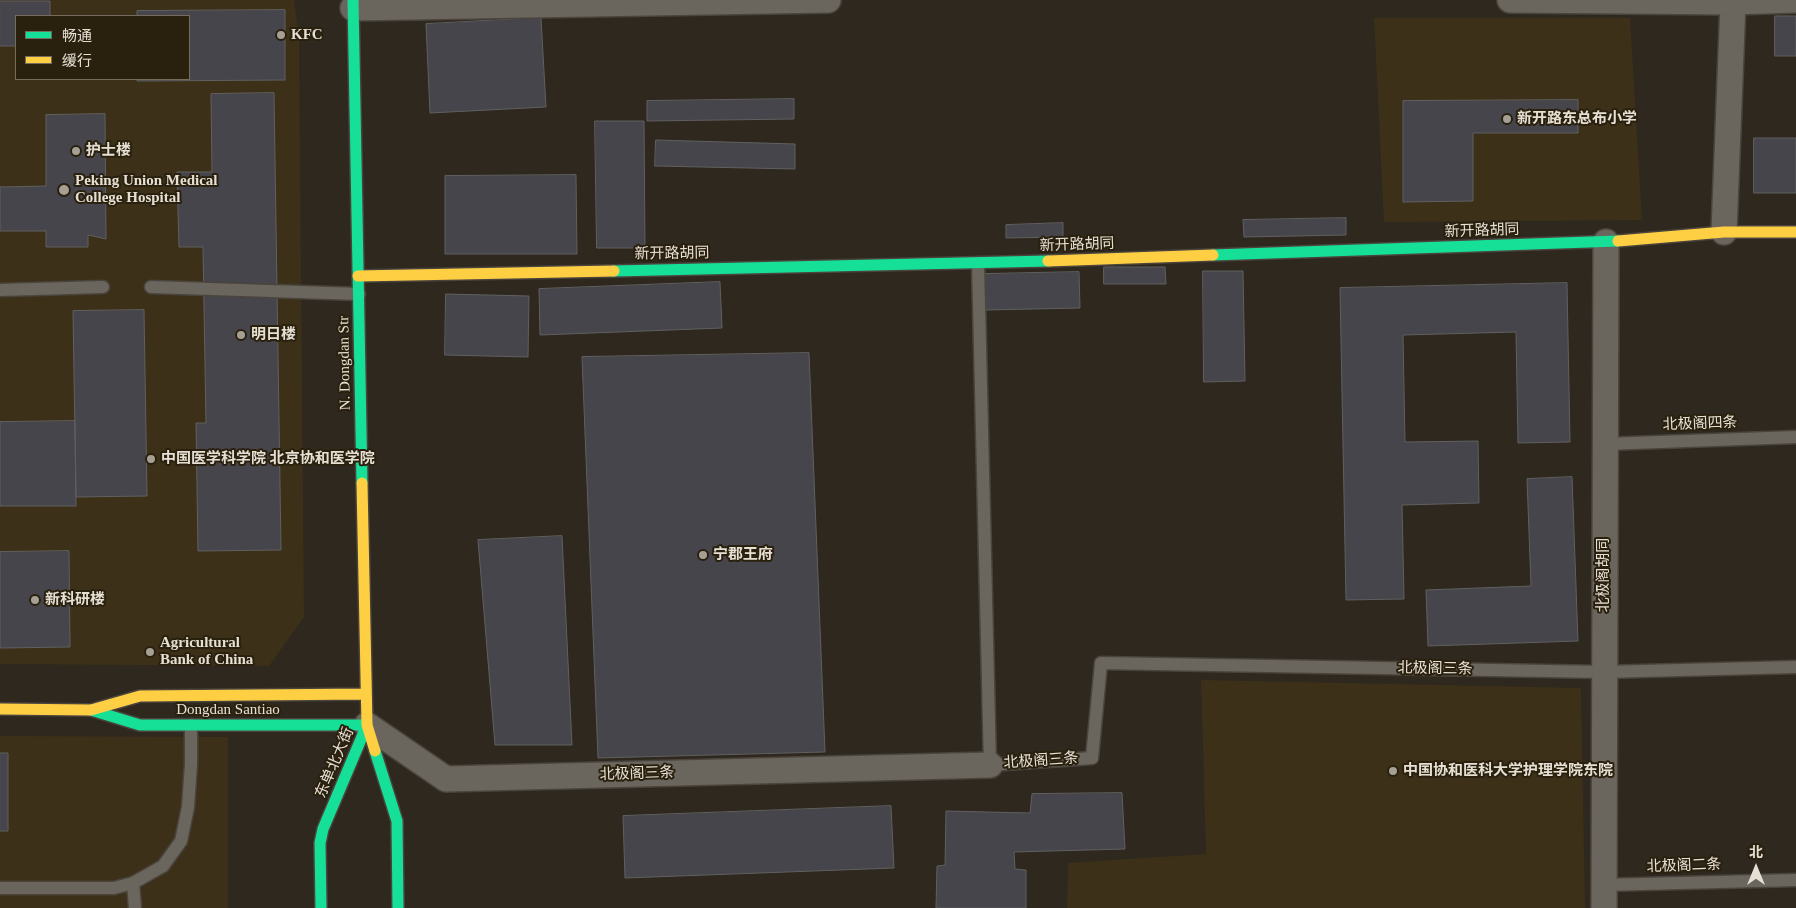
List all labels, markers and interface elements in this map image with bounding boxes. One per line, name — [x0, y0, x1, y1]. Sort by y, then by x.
legend — [15, 15, 190, 80]
place label: KFC — [291, 26, 323, 44]
text: 畅通 — [62, 28, 92, 44]
marker: KFC — [275, 29, 287, 41]
text: 缓行 — [62, 53, 92, 69]
place label: 新开路东总布小学 — [1517, 110, 1637, 128]
marker: 新开路东总布小学 — [1501, 113, 1513, 125]
place label: 护士楼 — [86, 142, 131, 160]
marker: 护士楼 — [70, 145, 82, 157]
place label: Peking Union Medical College Hospital — [75, 172, 218, 207]
marker: Peking Union Medical College Hospital — [57, 183, 71, 197]
street label: 新开路胡同 — [1444, 221, 1520, 241]
street label: 新开路胡同 — [1039, 235, 1115, 255]
street label: 新开路胡同 — [634, 244, 710, 264]
street label: N. Dongdan Str — [335, 316, 355, 410]
place label: 明日楼 — [251, 326, 296, 344]
marker: 明日楼 — [235, 329, 247, 341]
street label: 北极阁四条 — [1662, 414, 1738, 434]
place label: 中国医学科学院 北京协和医学院 — [161, 450, 375, 468]
marker: 中国医学科学院 北京协和医学院 — [145, 453, 157, 465]
street label: 北极阁胡同 — [1595, 538, 1613, 612]
place label: 宁郡王府 — [713, 546, 773, 564]
marker: 宁郡王府 — [697, 549, 709, 561]
place label: 新科研楼 — [45, 591, 105, 609]
marker: 新科研楼 — [29, 594, 41, 606]
place label: Agricultural Bank of China — [160, 634, 253, 669]
marker: Agricultural Bank of China — [144, 646, 156, 658]
street label: 北极阁三条 — [1397, 659, 1473, 679]
street label: Dongdan Santiao — [176, 701, 280, 719]
street label: 东单北大街 — [312, 725, 358, 801]
street label: 北极阁三条 — [1003, 749, 1079, 773]
place label: 中国协和医科大学护理学院东院 — [1403, 762, 1613, 780]
street label: 北极阁三条 — [599, 764, 675, 784]
marker: 中国协和医科大学护理学院东院 — [1387, 765, 1399, 777]
north arrow — [1731, 843, 1781, 893]
text: 北 — [1749, 845, 1763, 860]
street label: 北极阁二条 — [1646, 856, 1722, 876]

